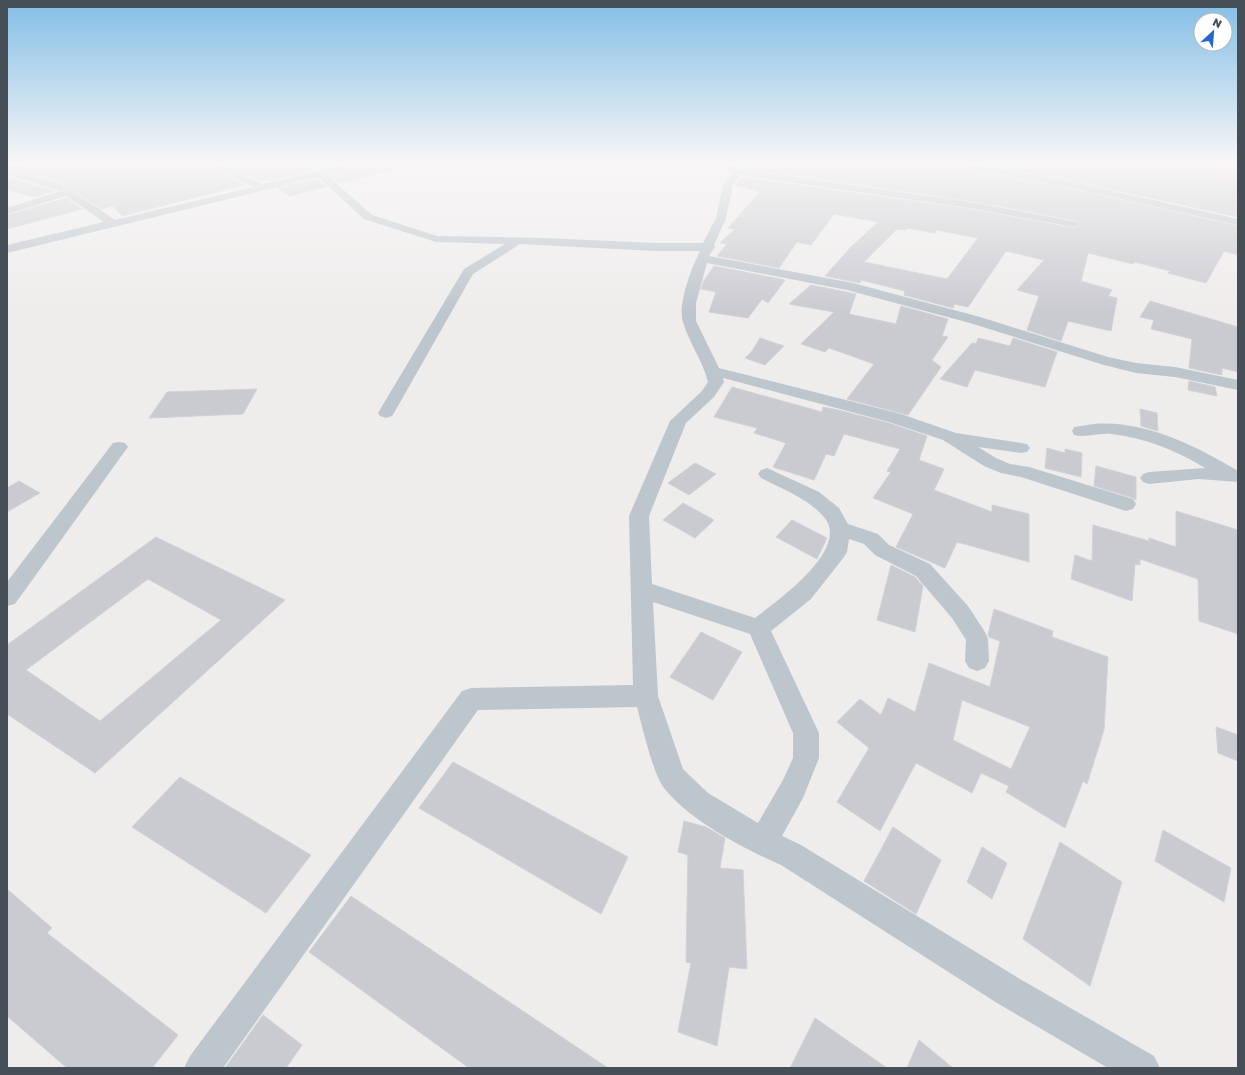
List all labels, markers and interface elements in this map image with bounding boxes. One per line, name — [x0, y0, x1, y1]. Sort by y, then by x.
north arrow — [1193, 12, 1233, 52]
text: N — [1211, 15, 1224, 30]

